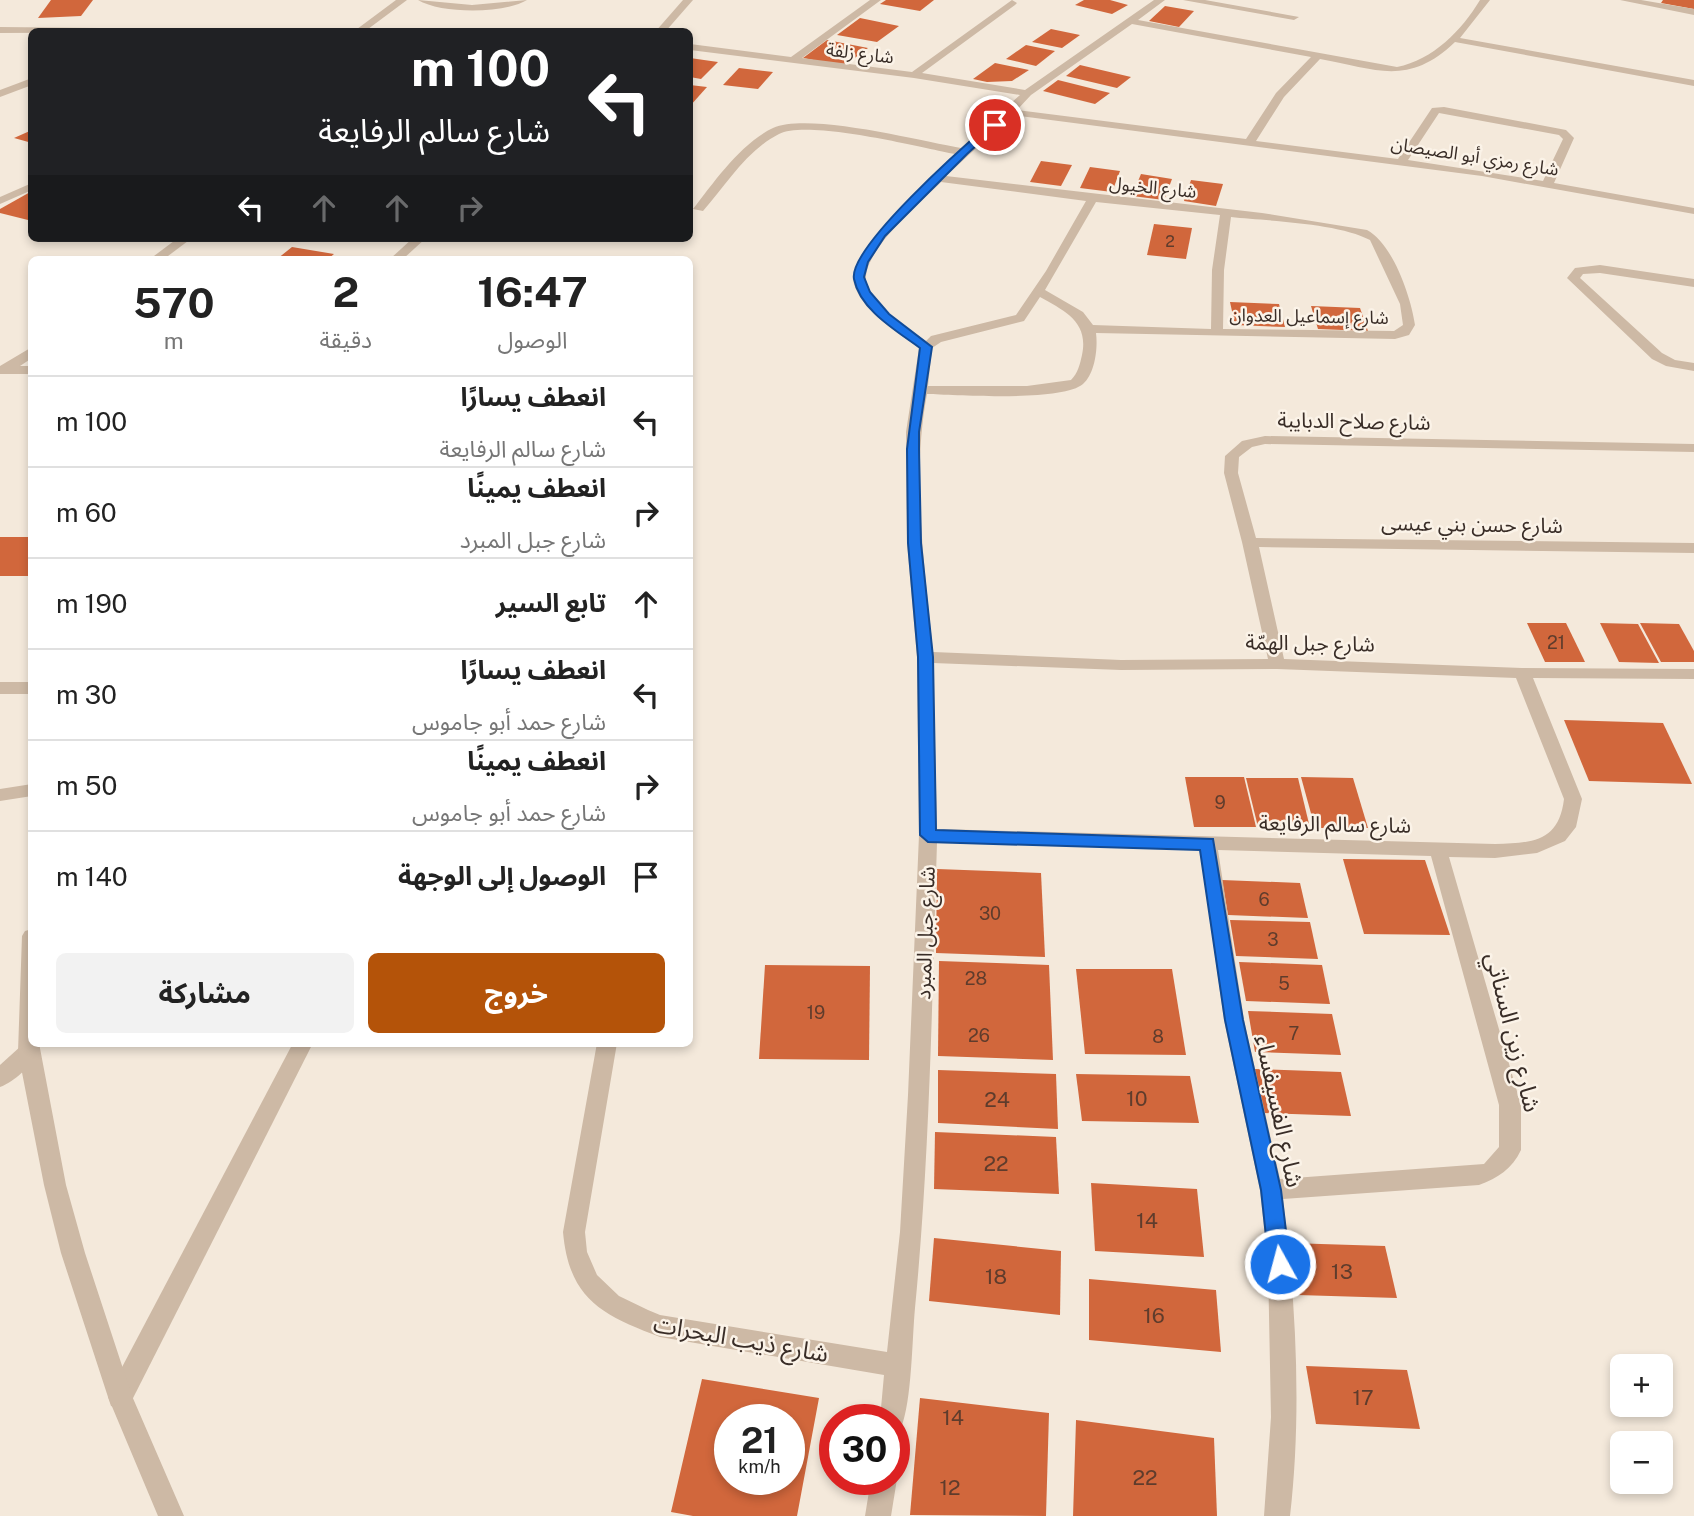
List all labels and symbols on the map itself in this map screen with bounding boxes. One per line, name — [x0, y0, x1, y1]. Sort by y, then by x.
street label: شارع زلفة — [825, 38, 895, 72]
pin — [965, 95, 1025, 155]
street label: شارع رمزي أبو الصيصان — [1389, 132, 1560, 184]
street label: شارع الخيول — [1108, 172, 1198, 206]
house number: 2 — [1165, 232, 1175, 251]
street label: شارع إسماعيل العدوان — [1229, 304, 1389, 332]
street label: شارع صلاح الدبايبة — [1277, 407, 1431, 438]
street label: شارع حسن بني عيسى — [1381, 510, 1563, 542]
street label: شارع جبل الهمّة — [1245, 629, 1375, 660]
house number: 21 — [1547, 632, 1565, 653]
house number: 9 — [1214, 792, 1226, 813]
street label: شارع سالم الرفايعة — [1259, 810, 1411, 841]
street label: شارع جبل المبرد — [910, 866, 943, 1000]
house number: 6 — [1258, 889, 1270, 910]
house number: 30 — [979, 903, 1001, 924]
house number: 3 — [1267, 929, 1279, 950]
street label: شارع زين السناتي — [1475, 949, 1547, 1116]
house number: 28 — [965, 968, 987, 989]
house number: 5 — [1278, 973, 1290, 994]
house number: 19 — [807, 1002, 825, 1023]
house number: 7 — [1289, 1023, 1299, 1044]
house number: 26 — [968, 1025, 990, 1046]
house number: 8 — [1152, 1026, 1164, 1047]
street label: شارع الفسيفساء — [1246, 1032, 1310, 1191]
house number: 10 — [1126, 1086, 1148, 1111]
house number: 24 — [984, 1087, 1010, 1112]
house number: 22 — [983, 1151, 1009, 1176]
house number: 14 — [1136, 1208, 1158, 1233]
position arrow — [1243, 1227, 1317, 1301]
house number: 13 — [1331, 1259, 1353, 1284]
house number: 18 — [985, 1264, 1007, 1289]
house number: 16 — [1143, 1303, 1165, 1328]
street label: شارع ذيب البحرات — [651, 1309, 831, 1371]
house number: 17 — [1352, 1385, 1374, 1410]
speed limit sign: 30 — [819, 1404, 910, 1495]
house number: 14 — [942, 1405, 964, 1430]
house number: 22 — [1132, 1465, 1158, 1490]
house number: 12 — [939, 1475, 961, 1500]

